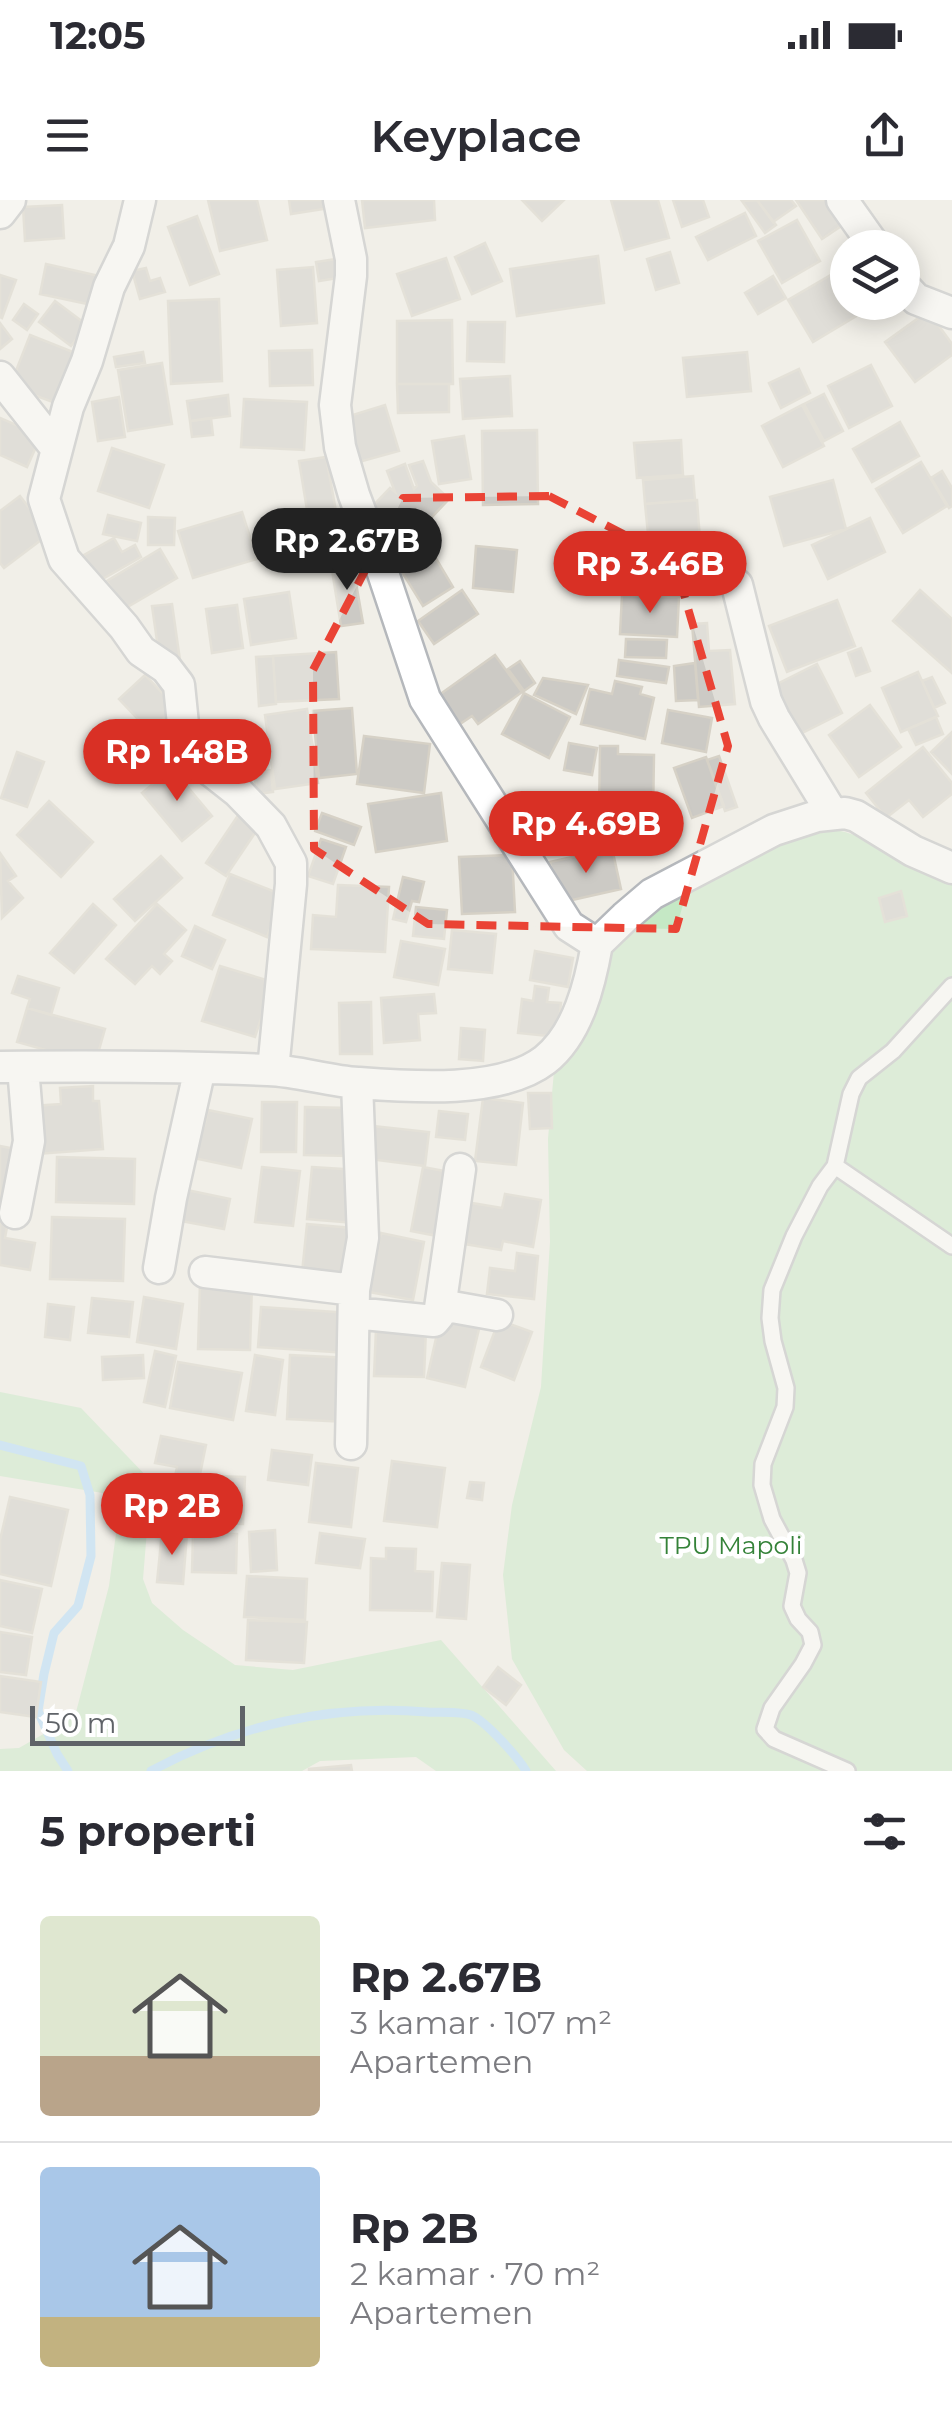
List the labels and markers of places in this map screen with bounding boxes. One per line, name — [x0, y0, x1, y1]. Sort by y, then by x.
pin: Rp 2.67B — [244, 508, 450, 593]
pin: Rp 3.46B — [547, 531, 753, 616]
pin: Rp 1.48B — [74, 719, 280, 804]
pin: Rp 4.69B — [483, 791, 689, 876]
pin: Rp 2B — [102, 1473, 242, 1558]

